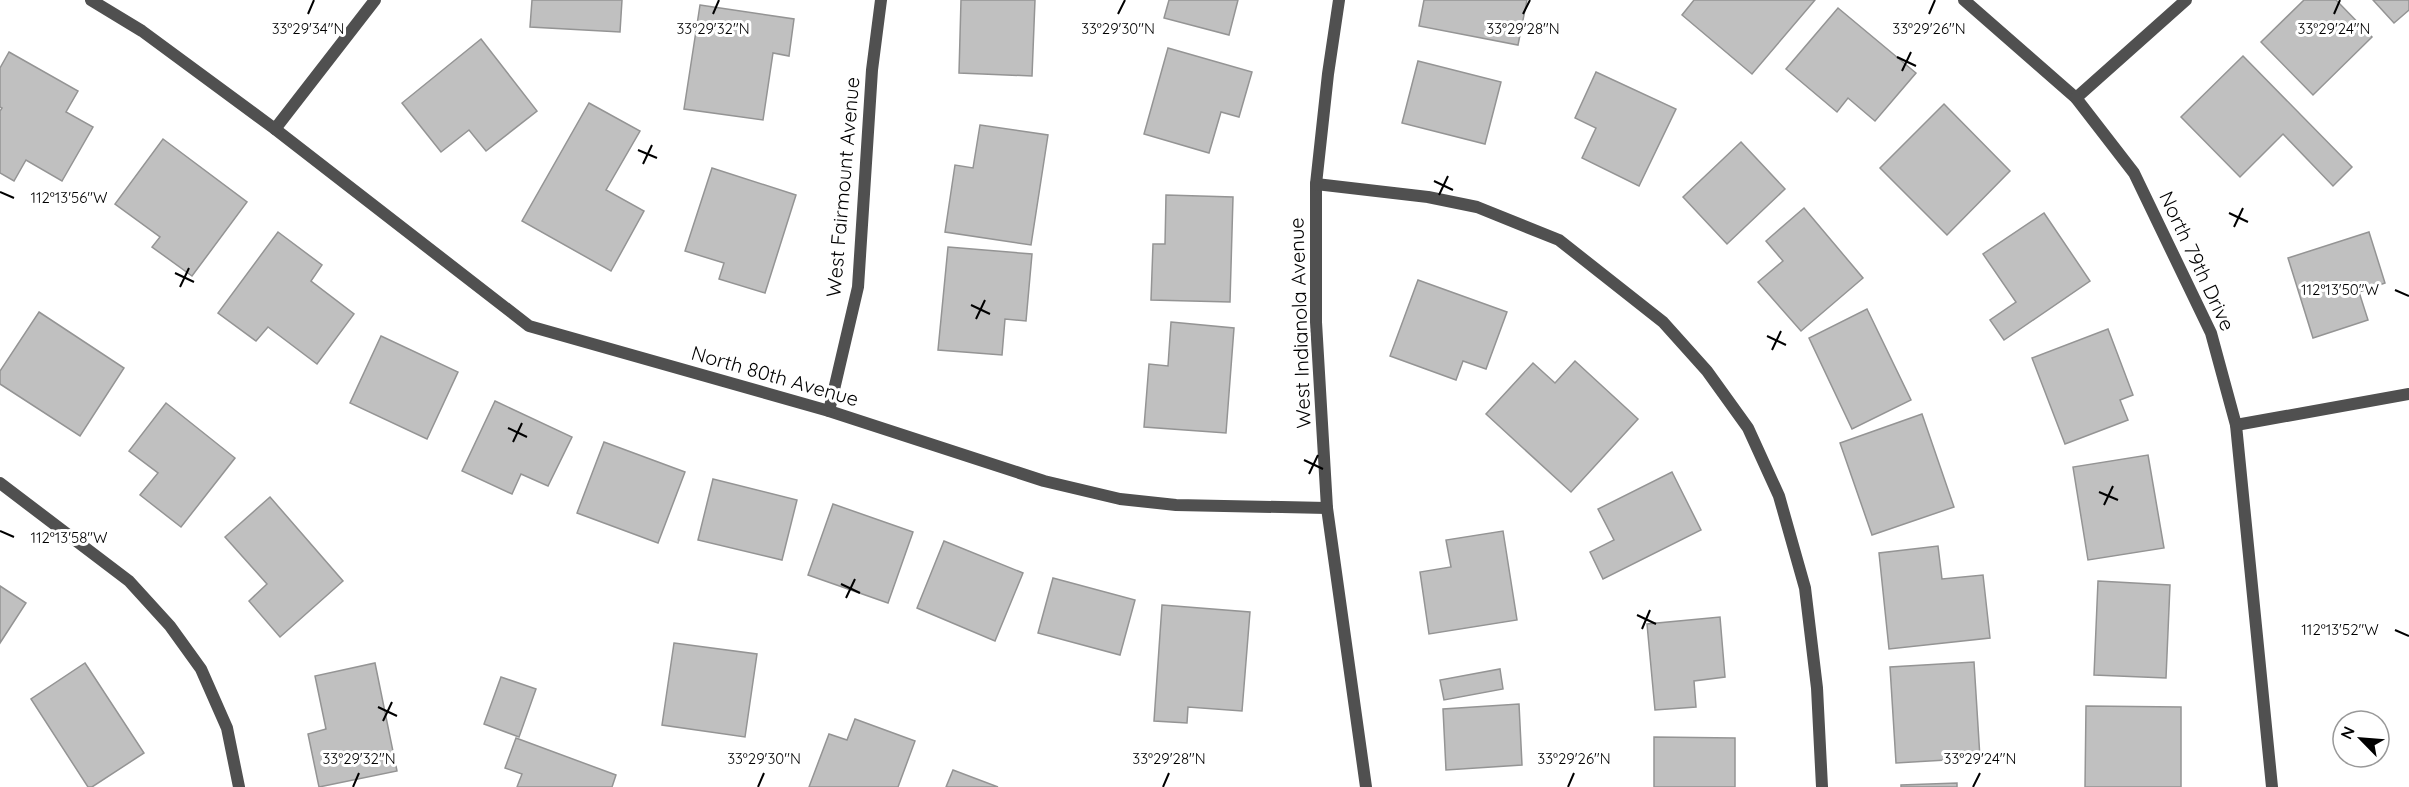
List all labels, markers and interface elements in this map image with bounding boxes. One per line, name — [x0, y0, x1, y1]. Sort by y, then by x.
text: 33°29'34"N — [272, 19, 344, 38]
text: 33°29'32"N — [676, 19, 750, 38]
text: 33°29'30"N — [1081, 19, 1155, 38]
text: 33°29'28"N — [1486, 19, 1560, 38]
text: 33°29'26"N — [1892, 19, 1966, 38]
text: 33°29'24"N — [2298, 19, 2370, 38]
street label: West Fairmount Avenue — [820, 76, 865, 298]
street label: North 79th Drive — [2154, 187, 2241, 335]
text: 112°13'56"W — [30, 188, 108, 207]
street label: West Indianola Avenue — [1283, 217, 1316, 429]
text: 112°13'50"W — [2301, 280, 2380, 299]
street label: North 80th Avenue — [689, 340, 862, 411]
text: 112°13'58"W — [30, 528, 108, 547]
text: 112°13'52"W — [2301, 620, 2379, 639]
north arrow — [2331, 709, 2391, 769]
text: N — [2336, 723, 2359, 742]
text: 33°29'32"N — [322, 749, 396, 768]
text: 33°29'30"N — [727, 749, 801, 768]
text: 33°29'28"N — [1132, 749, 1206, 768]
text: 33°29'26"N — [1537, 749, 1611, 768]
text: 33°29'24"N — [1944, 749, 2016, 768]

